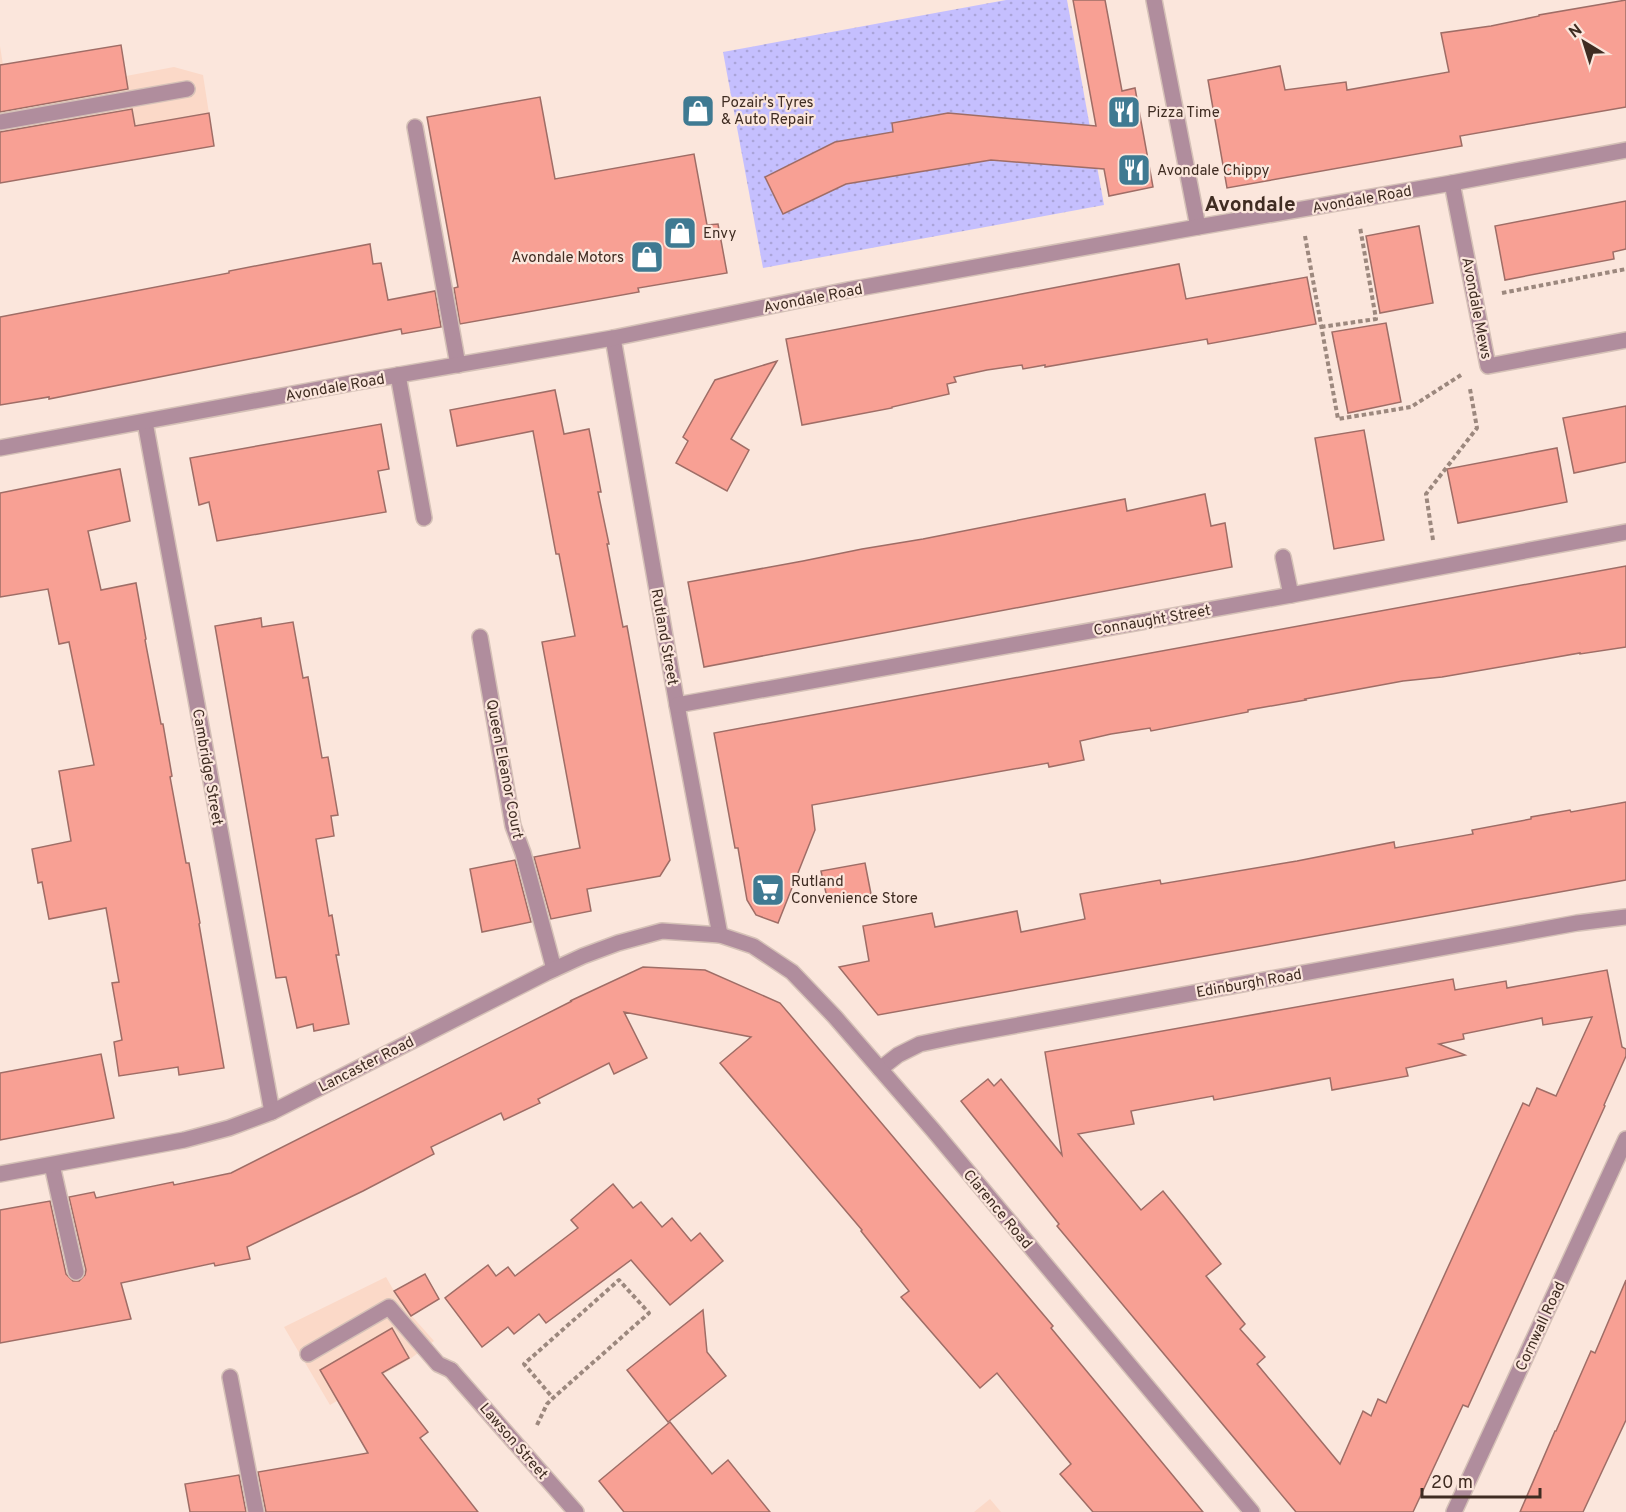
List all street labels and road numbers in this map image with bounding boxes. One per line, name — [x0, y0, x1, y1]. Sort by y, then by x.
street label: Avondale Road — [1311, 182, 1413, 219]
street label: Avondale Mews — [1456, 256, 1495, 361]
street label: Avondale Road — [762, 281, 864, 318]
street label: Avondale Road — [284, 370, 386, 407]
street label: Rutland Street — [646, 588, 681, 687]
street label: Connaught Street — [1092, 602, 1212, 641]
street label: Queen Eleanor Court — [481, 698, 526, 841]
street label: Cambridge Street — [187, 707, 226, 827]
street label: Edinburgh Road — [1195, 966, 1303, 1003]
street label: Lancaster Road — [316, 1033, 418, 1098]
street label: Clarence Road — [958, 1166, 1036, 1254]
street label: Cornwall Road — [1512, 1279, 1570, 1374]
street label: Lawson Street — [474, 1400, 551, 1484]

